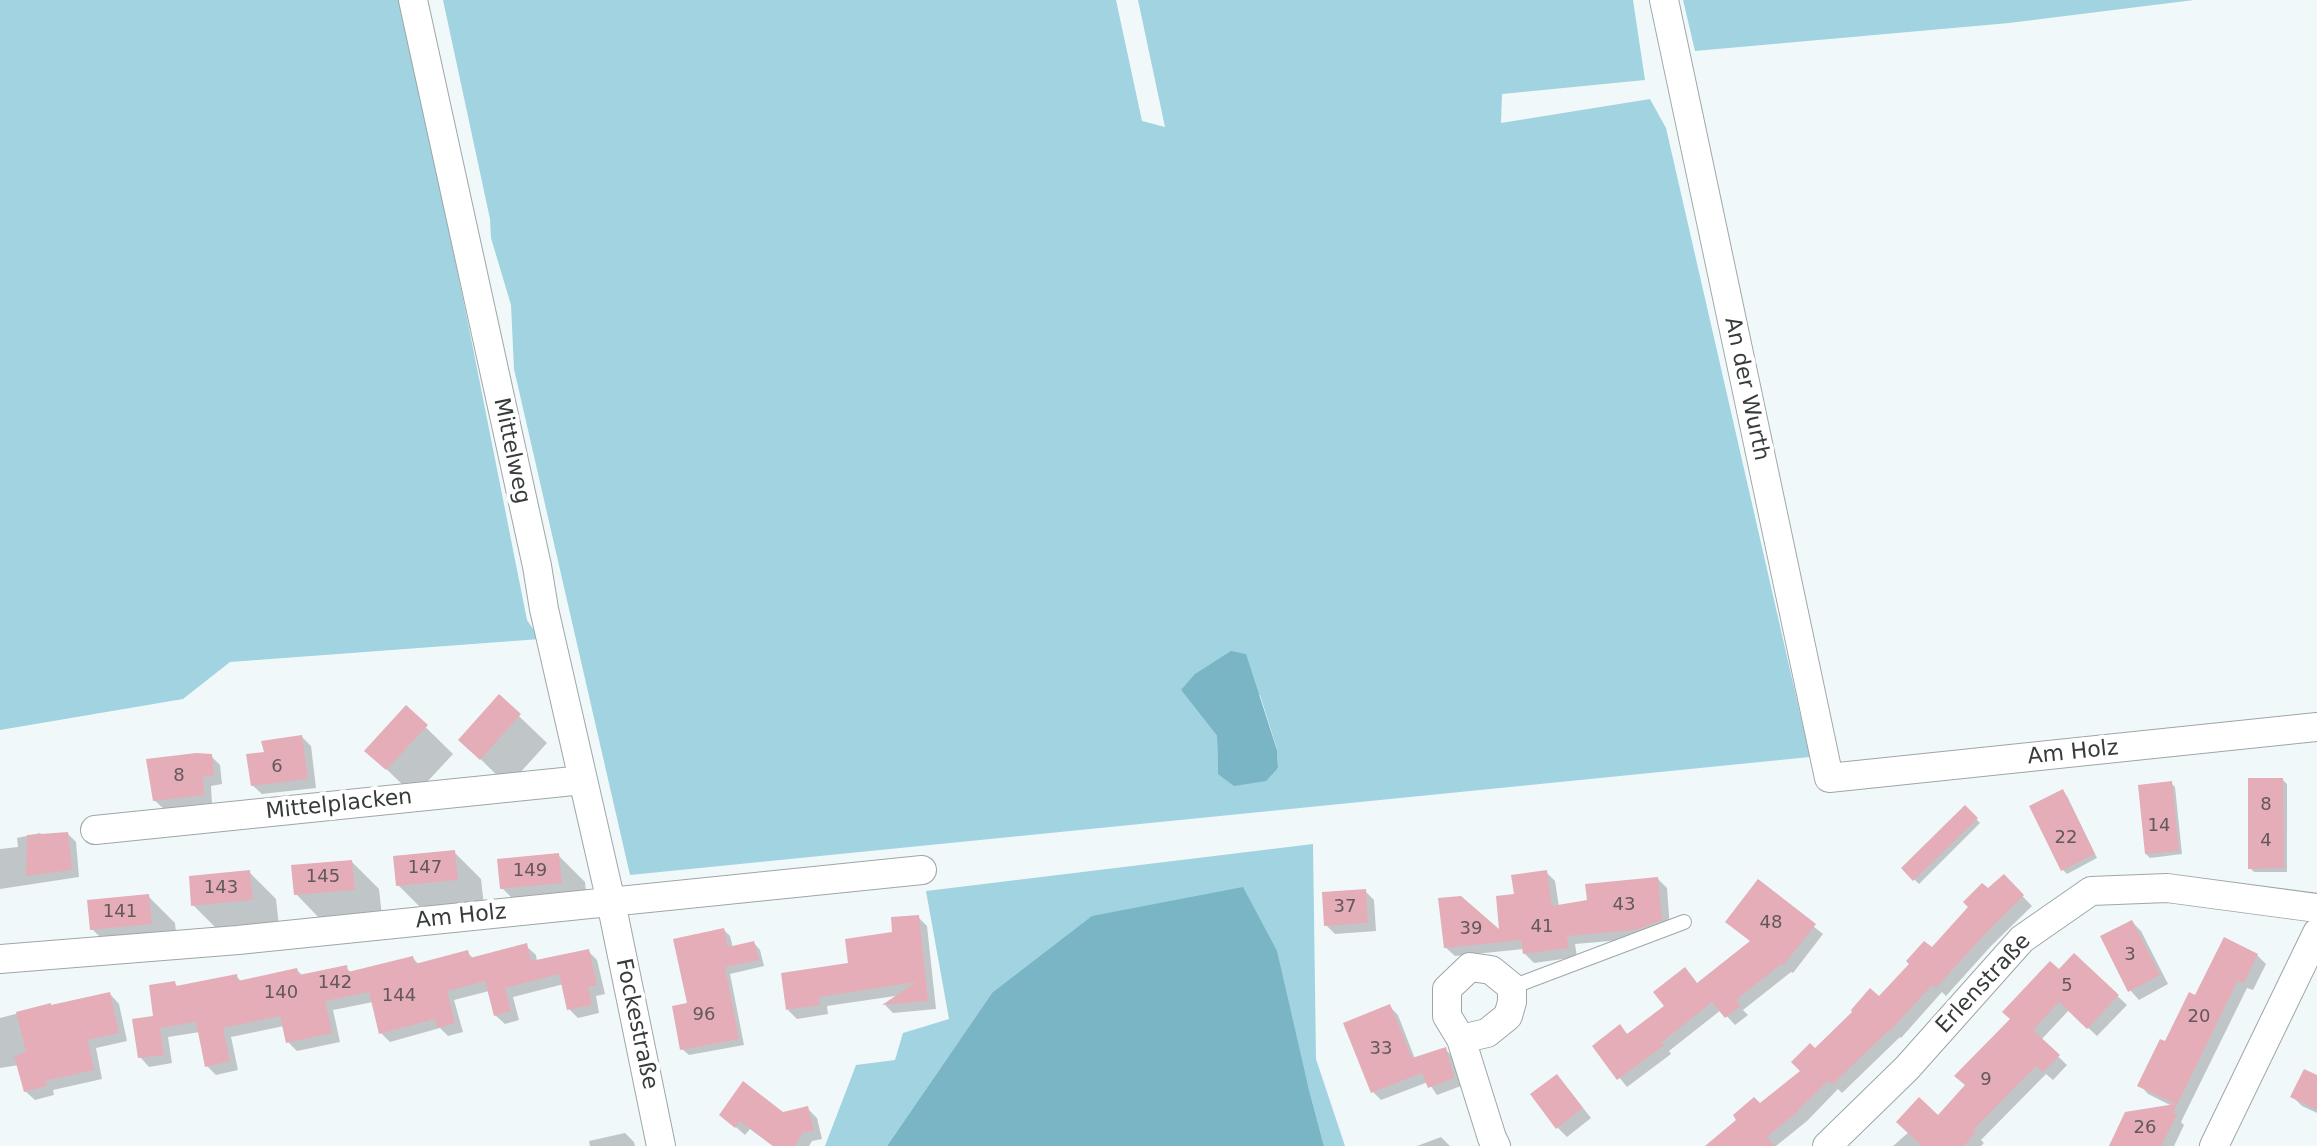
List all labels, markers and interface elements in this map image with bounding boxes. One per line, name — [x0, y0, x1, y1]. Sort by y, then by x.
street label: An der Wurth — [1718, 315, 1774, 463]
street label: Mittelweg — [487, 396, 535, 506]
street label: Am Holz — [2026, 735, 2120, 771]
house number: 6 — [271, 756, 283, 778]
house number: 8 — [173, 765, 185, 787]
street label: Mittelplacken — [264, 784, 414, 826]
house number: 8 — [2260, 794, 2272, 816]
house number: 14 — [2148, 815, 2170, 837]
house number: 22 — [2055, 827, 2077, 849]
house number: 4 — [2260, 830, 2272, 852]
house number: 147 — [408, 857, 442, 879]
house number: 149 — [513, 860, 547, 882]
house number: 145 — [306, 866, 340, 888]
house number: 143 — [204, 877, 238, 899]
house number: 43 — [1613, 894, 1635, 916]
house number: 37 — [1334, 896, 1356, 918]
street label: Am Holz — [414, 899, 508, 935]
house number: 141 — [103, 901, 137, 923]
house number: 48 — [1760, 912, 1782, 934]
house number: 41 — [1531, 916, 1553, 938]
house number: 39 — [1460, 918, 1482, 940]
street label: Erlenstraße — [1931, 929, 2037, 1039]
house number: 3 — [2124, 944, 2136, 966]
street label: Fockestraße — [609, 956, 663, 1092]
house number: 142 — [318, 972, 352, 994]
house number: 5 — [2061, 975, 2073, 997]
house number: 140 — [264, 982, 298, 1004]
house number: 144 — [382, 985, 416, 1007]
house number: 96 — [693, 1004, 715, 1026]
house number: 20 — [2188, 1006, 2210, 1028]
house number: 33 — [1370, 1038, 1392, 1060]
house number: 9 — [1980, 1069, 1992, 1091]
house number: 26 — [2134, 1117, 2156, 1139]

